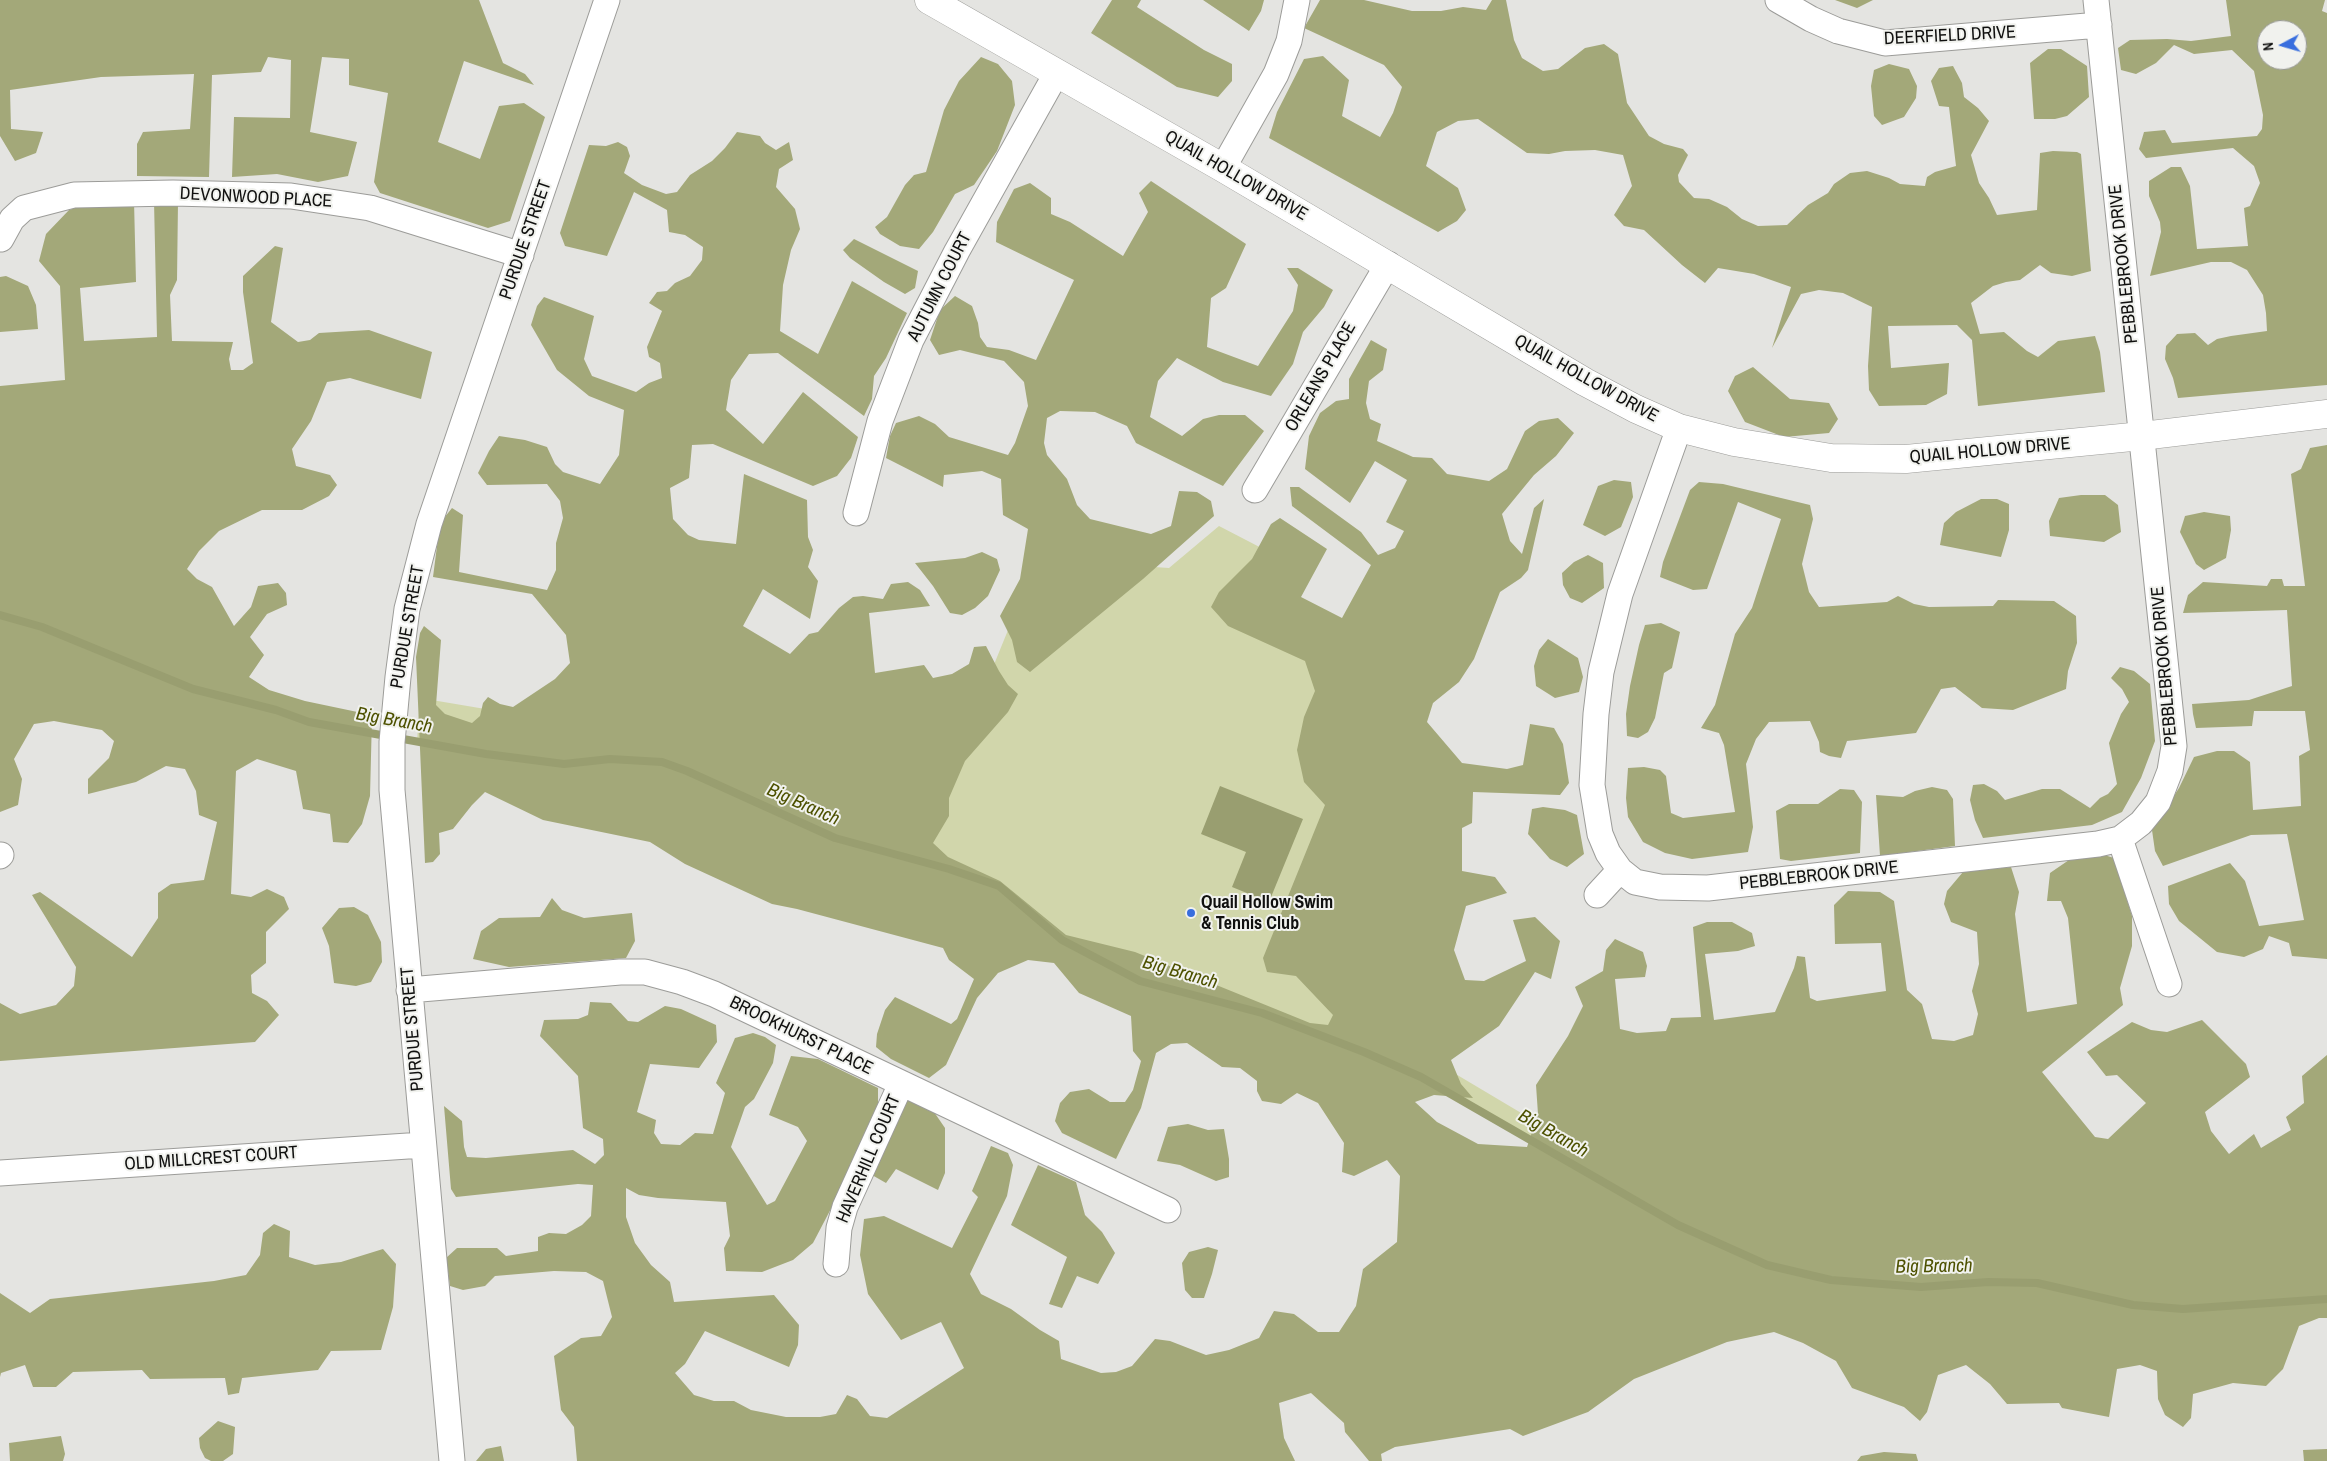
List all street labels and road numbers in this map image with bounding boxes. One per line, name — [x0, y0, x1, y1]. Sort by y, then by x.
street label: DEERFIELD DRIVE — [1884, 22, 2016, 50]
street label: QUAIL HOLLOW DRIVE — [1161, 126, 1311, 226]
street label: PURDUE STREET — [495, 178, 557, 302]
street label: DEVONWOOD PLACE — [179, 183, 333, 213]
street label: PEBBLEBROOK DRIVE — [2105, 183, 2143, 345]
street label: AUTUMN COURT — [903, 229, 977, 345]
street label: ORLEANS PLACE — [1281, 318, 1361, 436]
street label: QUAIL HOLLOW DRIVE — [1510, 330, 1662, 428]
street label: QUAIL HOLLOW DRIVE — [1909, 433, 2071, 469]
street label: PURDUE STREET — [387, 564, 429, 690]
street label: PEBBLEBROOK DRIVE — [2147, 585, 2183, 747]
street label: PEBBLEBROOK DRIVE — [1738, 857, 1900, 895]
street label: PURDUE STREET — [397, 966, 429, 1092]
street label: BROOKHURST PLACE — [726, 992, 876, 1080]
street label: HAVERHILL COURT — [832, 1092, 906, 1226]
street label: OLD MILLCREST COURT — [124, 1142, 298, 1176]

